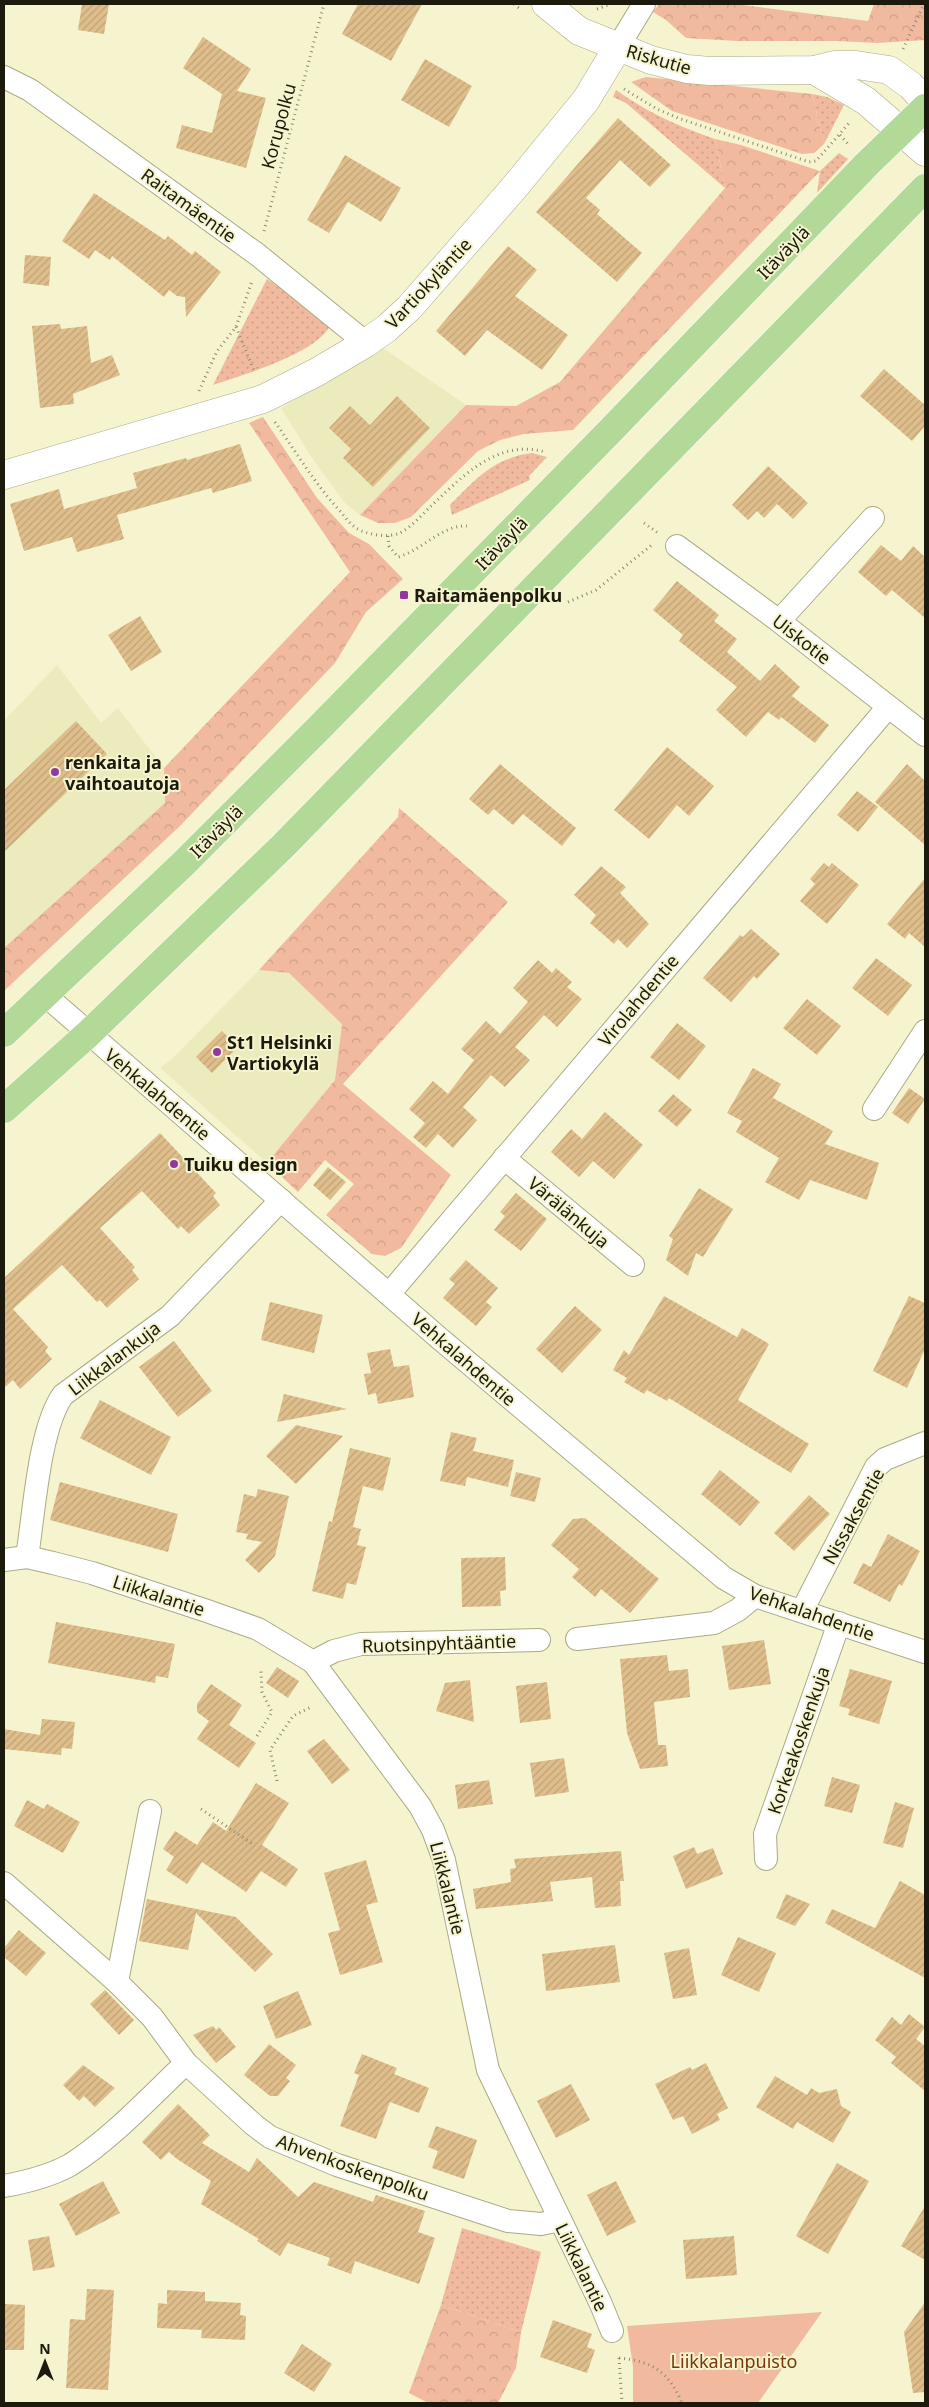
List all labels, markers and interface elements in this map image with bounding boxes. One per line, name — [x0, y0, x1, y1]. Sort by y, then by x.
street label: Riskutie — [624, 38, 694, 80]
street label: Korupolku — [255, 80, 301, 172]
street label: Raitamäentie — [137, 162, 241, 248]
street label: Itäväylä — [751, 220, 815, 284]
street label: Vartiokyläntie — [380, 232, 476, 334]
street label: Itäväylä — [469, 511, 533, 575]
place label: Raitamäenpolku — [414, 583, 562, 607]
marker: Raitamäenpolku — [398, 589, 410, 601]
street label: Uiskotie — [768, 609, 836, 669]
place label: renkaita ja vaihtoautoja — [65, 750, 180, 795]
marker: renkaita ja vaihtoautoja — [49, 766, 61, 778]
street label: Itäväylä — [184, 799, 248, 863]
street label: Virolahdentie — [593, 949, 683, 1051]
place label: St1 Helsinki Vartiokylä — [227, 1030, 332, 1075]
street label: Vehkalahdentie — [100, 1043, 216, 1145]
marker: St1 Helsinki Vartiokylä — [211, 1046, 223, 1058]
place label: Tuiku design — [184, 1152, 298, 1176]
marker: Tuiku design — [168, 1158, 180, 1170]
street label: Värälänkuja — [523, 1171, 615, 1253]
street label: Vehkalahdentie — [407, 1307, 521, 1411]
street label: Liikkalankuja — [63, 1315, 165, 1401]
street label: Nissaksentie — [817, 1464, 889, 1568]
street label: Liikkalantie — [110, 1569, 208, 1621]
street label: Vehkalahdentie — [746, 1580, 878, 1646]
street label: Ruotsinpyhtääntie — [362, 1628, 516, 1658]
street label: Korkeakoskenkuja — [761, 1663, 835, 1817]
street label: Liikkalantie — [425, 1839, 471, 1937]
street label: Ahvenkoskenpolku — [274, 2128, 432, 2206]
street label: Liikkalantie — [550, 2219, 614, 2315]
north arrow — [20, 2337, 70, 2387]
text: N — [39, 2339, 51, 2358]
park label: Liikkalanpuisto — [671, 2349, 797, 2373]

